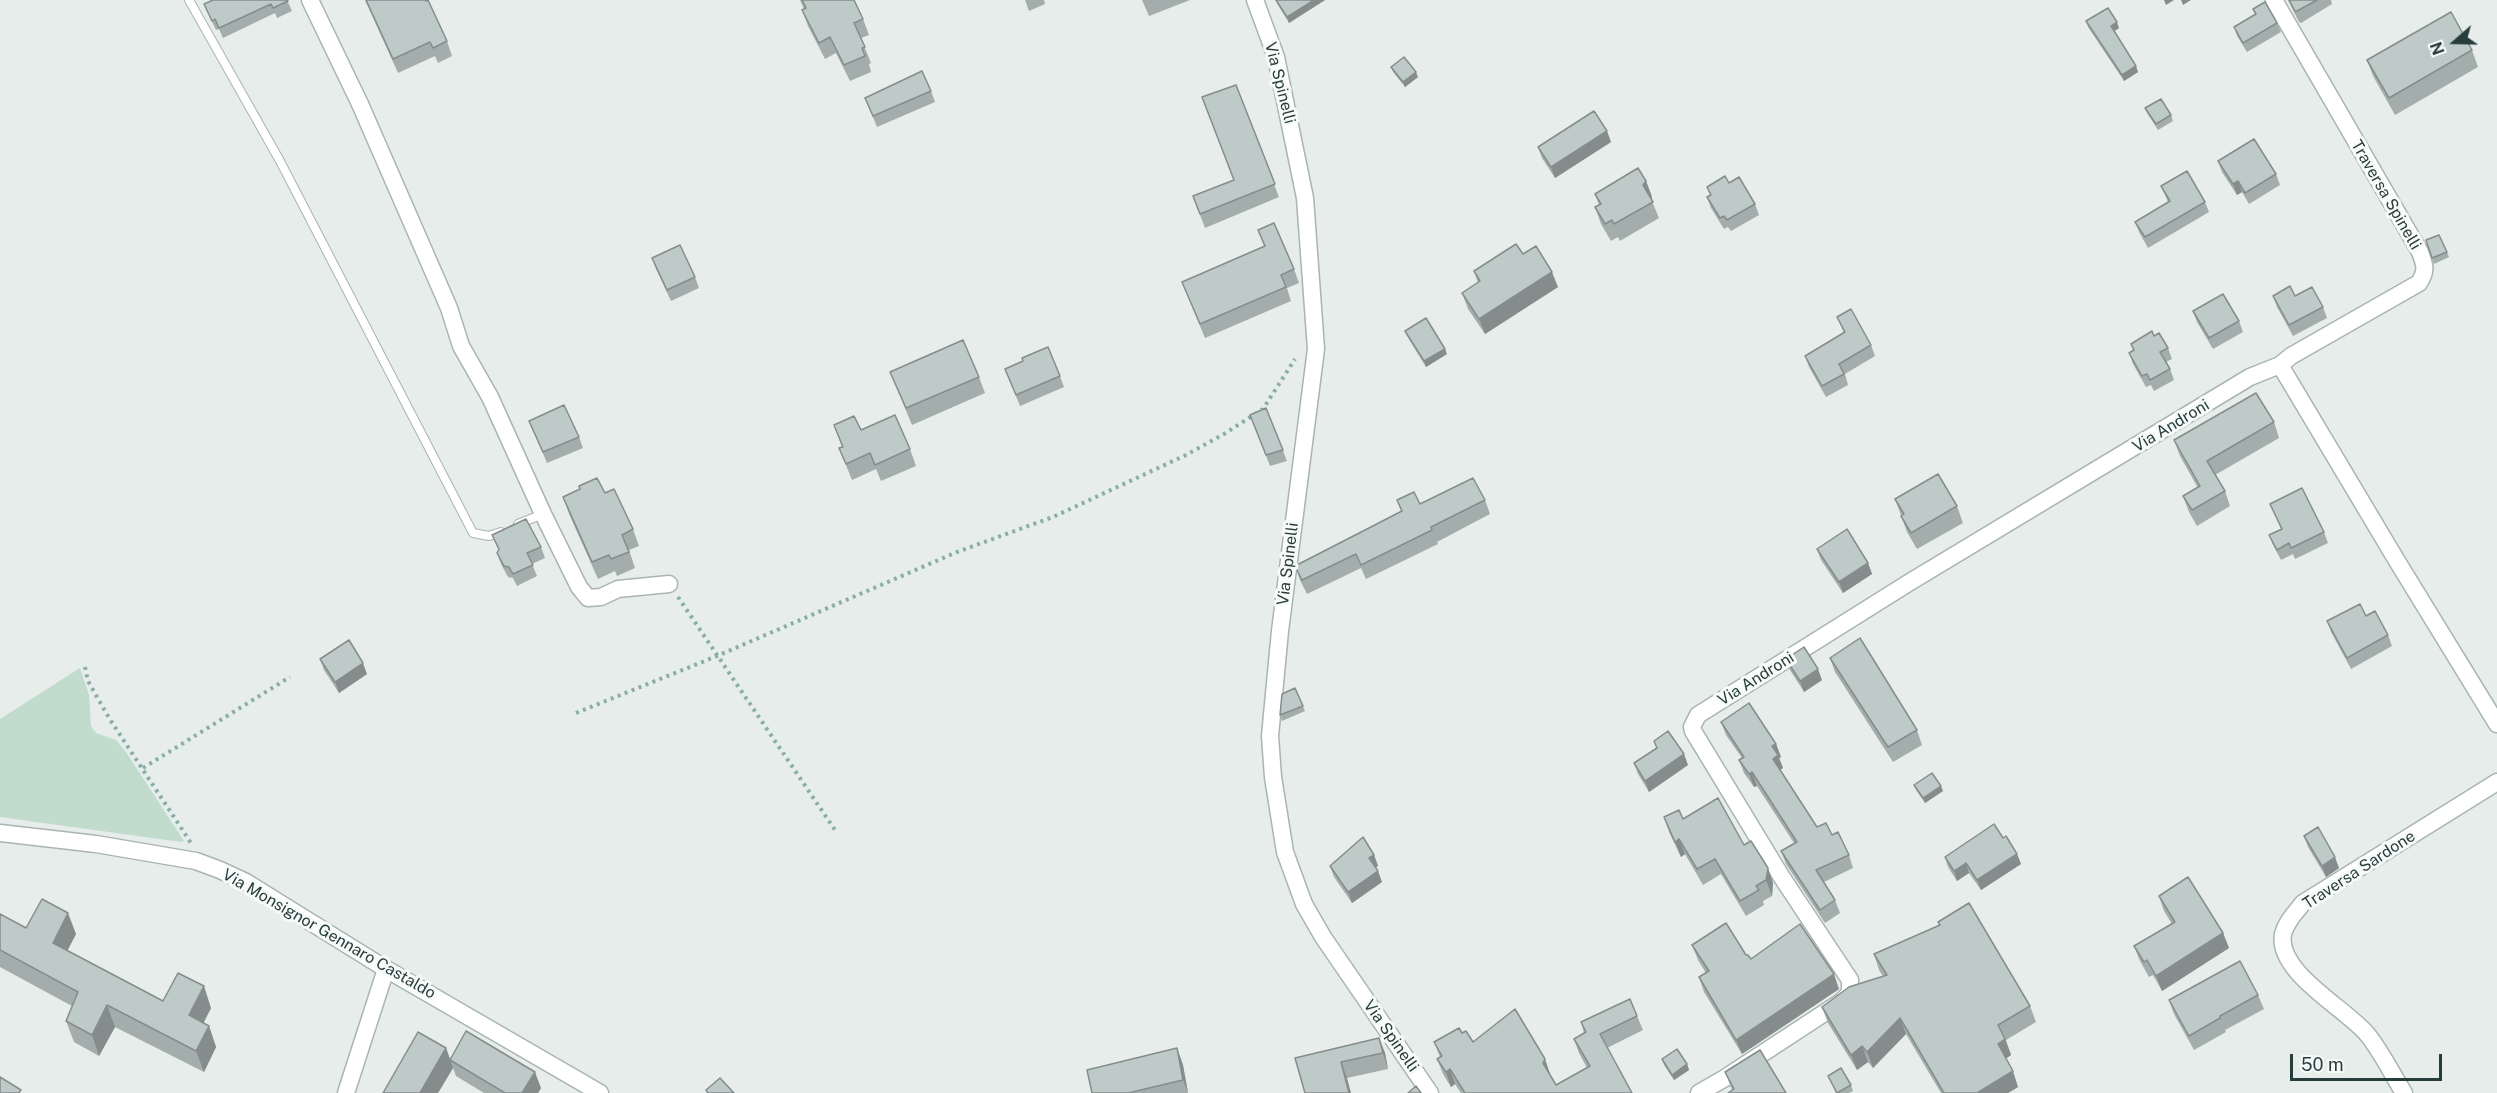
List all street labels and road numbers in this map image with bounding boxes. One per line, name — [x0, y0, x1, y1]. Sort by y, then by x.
street label: Via Spinelli — [1261, 40, 1299, 126]
street label: Traversa Spinelli — [2347, 137, 2425, 253]
street label: Via Androni — [2129, 396, 2213, 456]
street label: Via Spinelli — [1273, 521, 1303, 607]
street label: Via Androni — [1714, 648, 1798, 710]
street label: Traversa Sardone — [2299, 827, 2419, 913]
street label: Via Monsignor Gennaro Castaldo — [219, 865, 439, 1003]
street label: Via Spinelli — [1359, 996, 1423, 1076]

